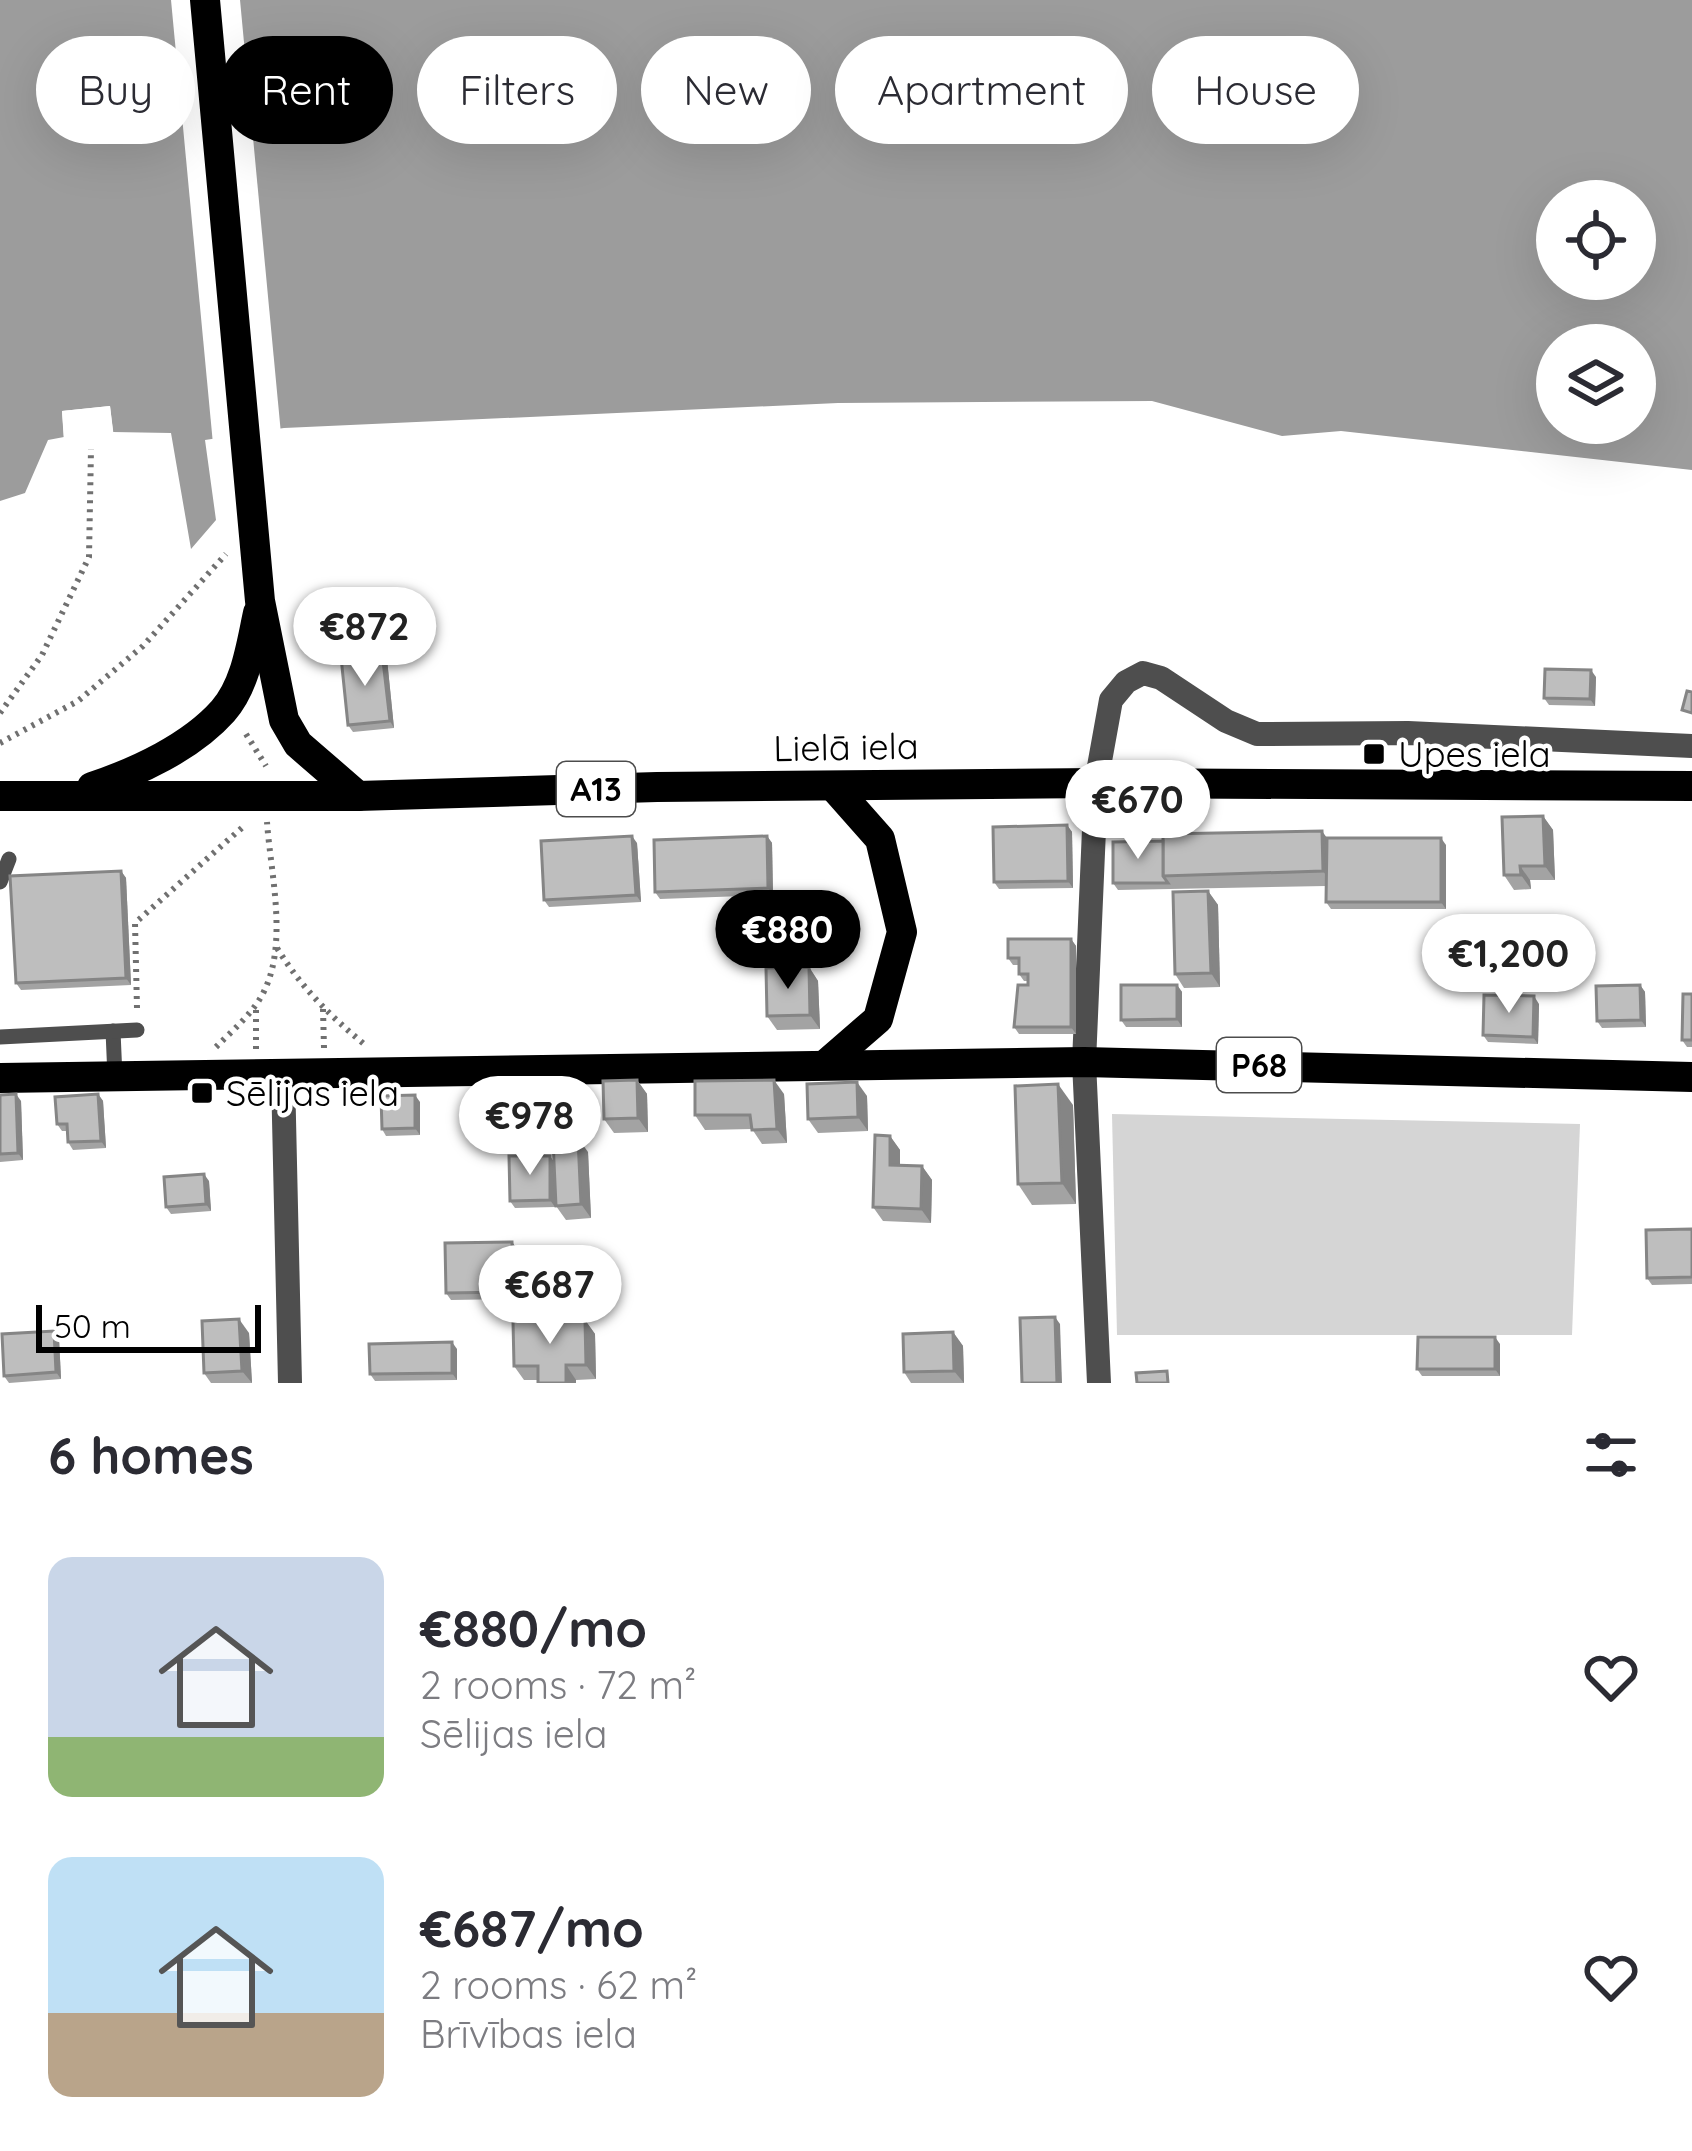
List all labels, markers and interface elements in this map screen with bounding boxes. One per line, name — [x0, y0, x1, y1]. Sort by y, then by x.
chip: Buy — [36, 36, 195, 144]
chip: Rent — [219, 36, 393, 144]
chip: Filters — [417, 36, 617, 144]
chip: New — [641, 36, 811, 144]
chip: Apartment — [835, 36, 1128, 144]
chip: House — [1152, 36, 1359, 144]
map controls — [1536, 180, 1656, 444]
button: locate — [1536, 180, 1656, 300]
button: layers — [1536, 324, 1656, 444]
pin: €872 — [294, 587, 436, 689]
text: €872 — [320, 601, 410, 650]
street label: Lielā iela — [773, 723, 919, 770]
place label: Upes iela — [1398, 731, 1551, 776]
marker: Upes iela — [1361, 741, 1387, 767]
pin: €670 — [1067, 760, 1209, 862]
road number: A13 — [557, 762, 635, 816]
text: €670 — [1092, 774, 1184, 823]
pin: €880 — [717, 890, 859, 992]
text: €880 — [742, 904, 834, 953]
pin: €1,200 — [1411, 914, 1607, 1016]
text: €1,200 — [1449, 928, 1569, 977]
road number: P68 — [1217, 1038, 1301, 1092]
place label: Sēlijas iela — [226, 1070, 399, 1115]
pin: €978 — [459, 1076, 601, 1178]
marker: Sēlijas iela — [189, 1080, 215, 1106]
text: €978 — [486, 1090, 574, 1139]
pin: €687 — [479, 1245, 621, 1347]
text: €687 — [506, 1259, 594, 1308]
scale bar — [36, 1299, 261, 1352]
text: 50 m — [54, 1305, 131, 1346]
icon: filters — [1578, 1422, 1644, 1488]
text: 6 homes — [48, 1423, 254, 1487]
text: €880/mo — [420, 1596, 647, 1660]
icon: home — [144, 1605, 288, 1749]
icon: heart — [1578, 1644, 1644, 1710]
text: 2 rooms · 72 m² — [420, 1660, 696, 1709]
text: Sēlijas iela — [420, 1709, 607, 1758]
text: €687/mo — [420, 1896, 644, 1960]
icon: home — [144, 1905, 288, 2049]
icon: heart — [1578, 1944, 1644, 2010]
text: 2 rooms · 62 m² — [420, 1960, 697, 2009]
text: Brīvības iela — [420, 2009, 637, 2058]

